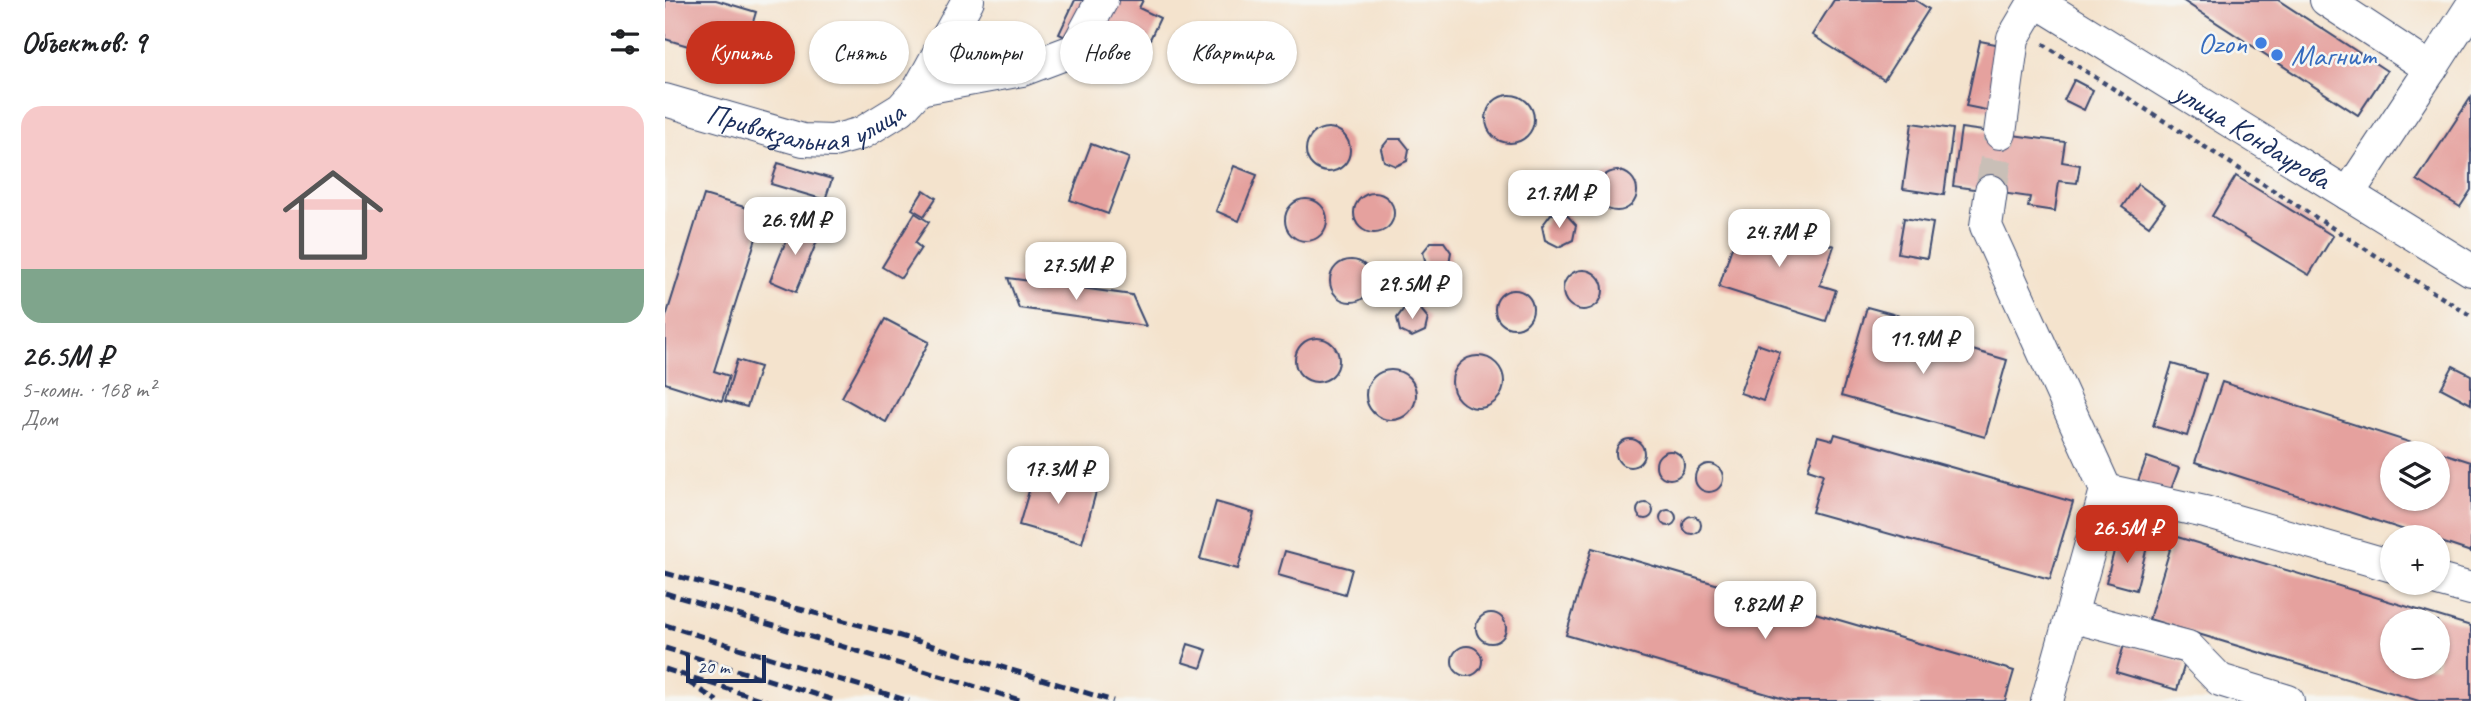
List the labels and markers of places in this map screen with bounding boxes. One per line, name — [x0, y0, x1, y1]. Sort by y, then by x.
place label: Ozon — [2198, 24, 2247, 62]
marker: Ozon — [2253, 35, 2269, 51]
place label: Магнит — [2291, 36, 2377, 74]
marker: Магнит — [2269, 47, 2285, 63]
pin: 21.7M ₽ — [1494, 170, 1624, 230]
pin: 26.9M ₽ — [730, 198, 860, 257]
pin: 24.7M ₽ — [1714, 210, 1844, 269]
pin: 27.5M ₽ — [1011, 243, 1141, 302]
pin: 29.5M ₽ — [1347, 262, 1477, 321]
pin: 11.9M ₽ — [1858, 316, 1988, 376]
pin: 17.3M ₽ — [993, 447, 1123, 506]
pin: 26.5M ₽ — [2062, 505, 2192, 565]
pin: 9.82M ₽ — [1700, 582, 1830, 641]

